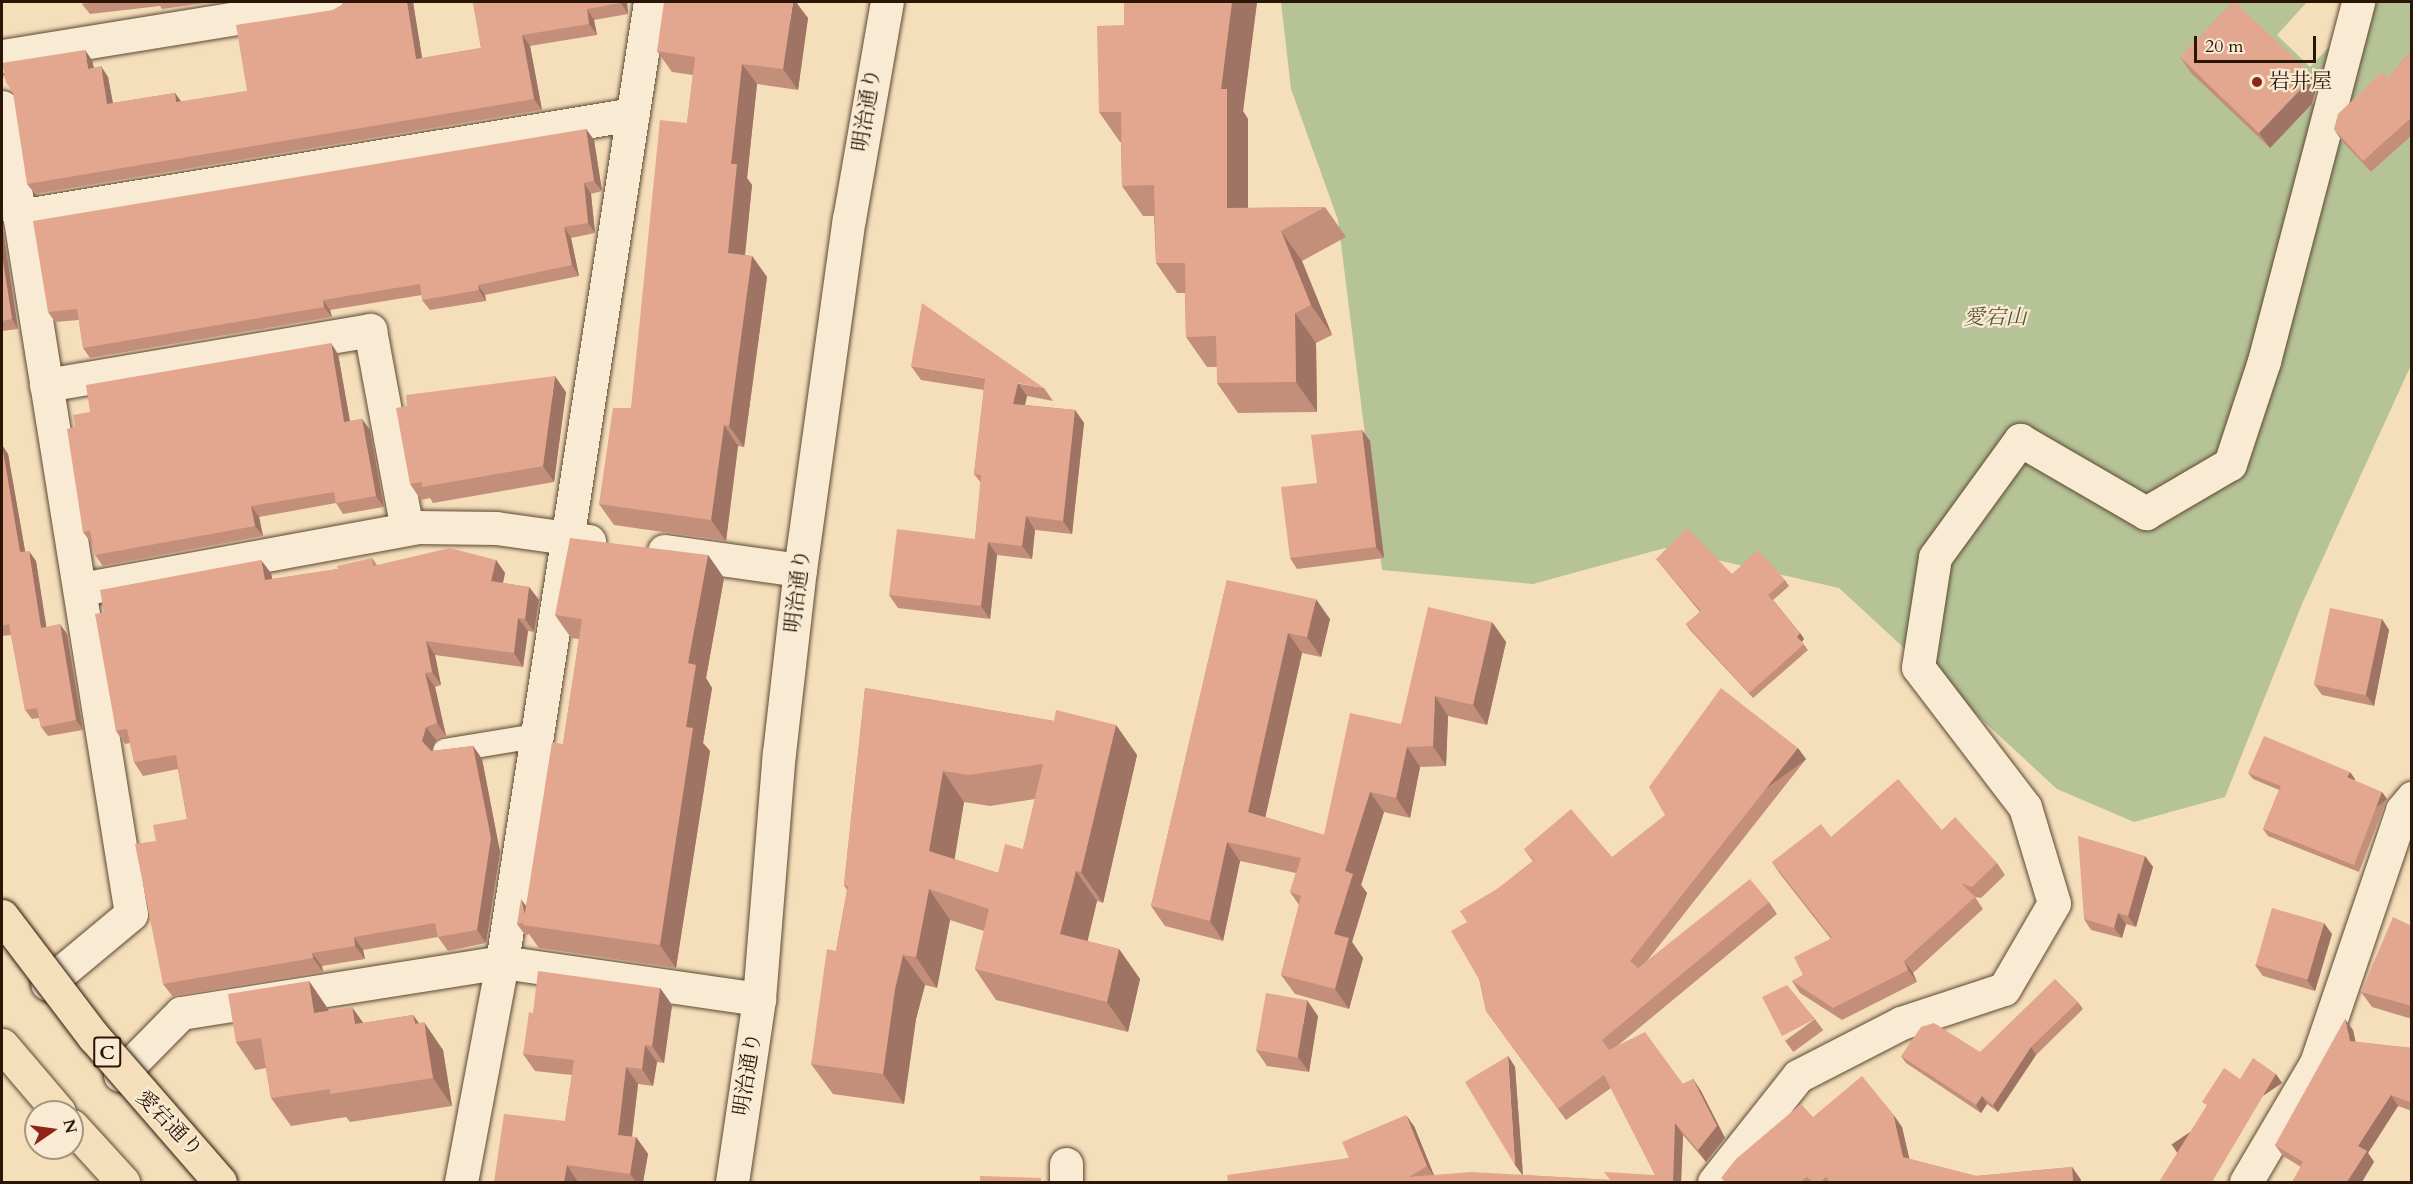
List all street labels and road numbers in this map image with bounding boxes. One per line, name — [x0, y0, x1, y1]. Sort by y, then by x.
street label: 明治通り — [848, 67, 886, 153]
street label: 明治通り — [780, 548, 816, 634]
street label: 明治通り — [729, 1031, 767, 1117]
road number: C — [92, 1035, 122, 1069]
street label: 愛宕通り — [130, 1085, 208, 1163]

